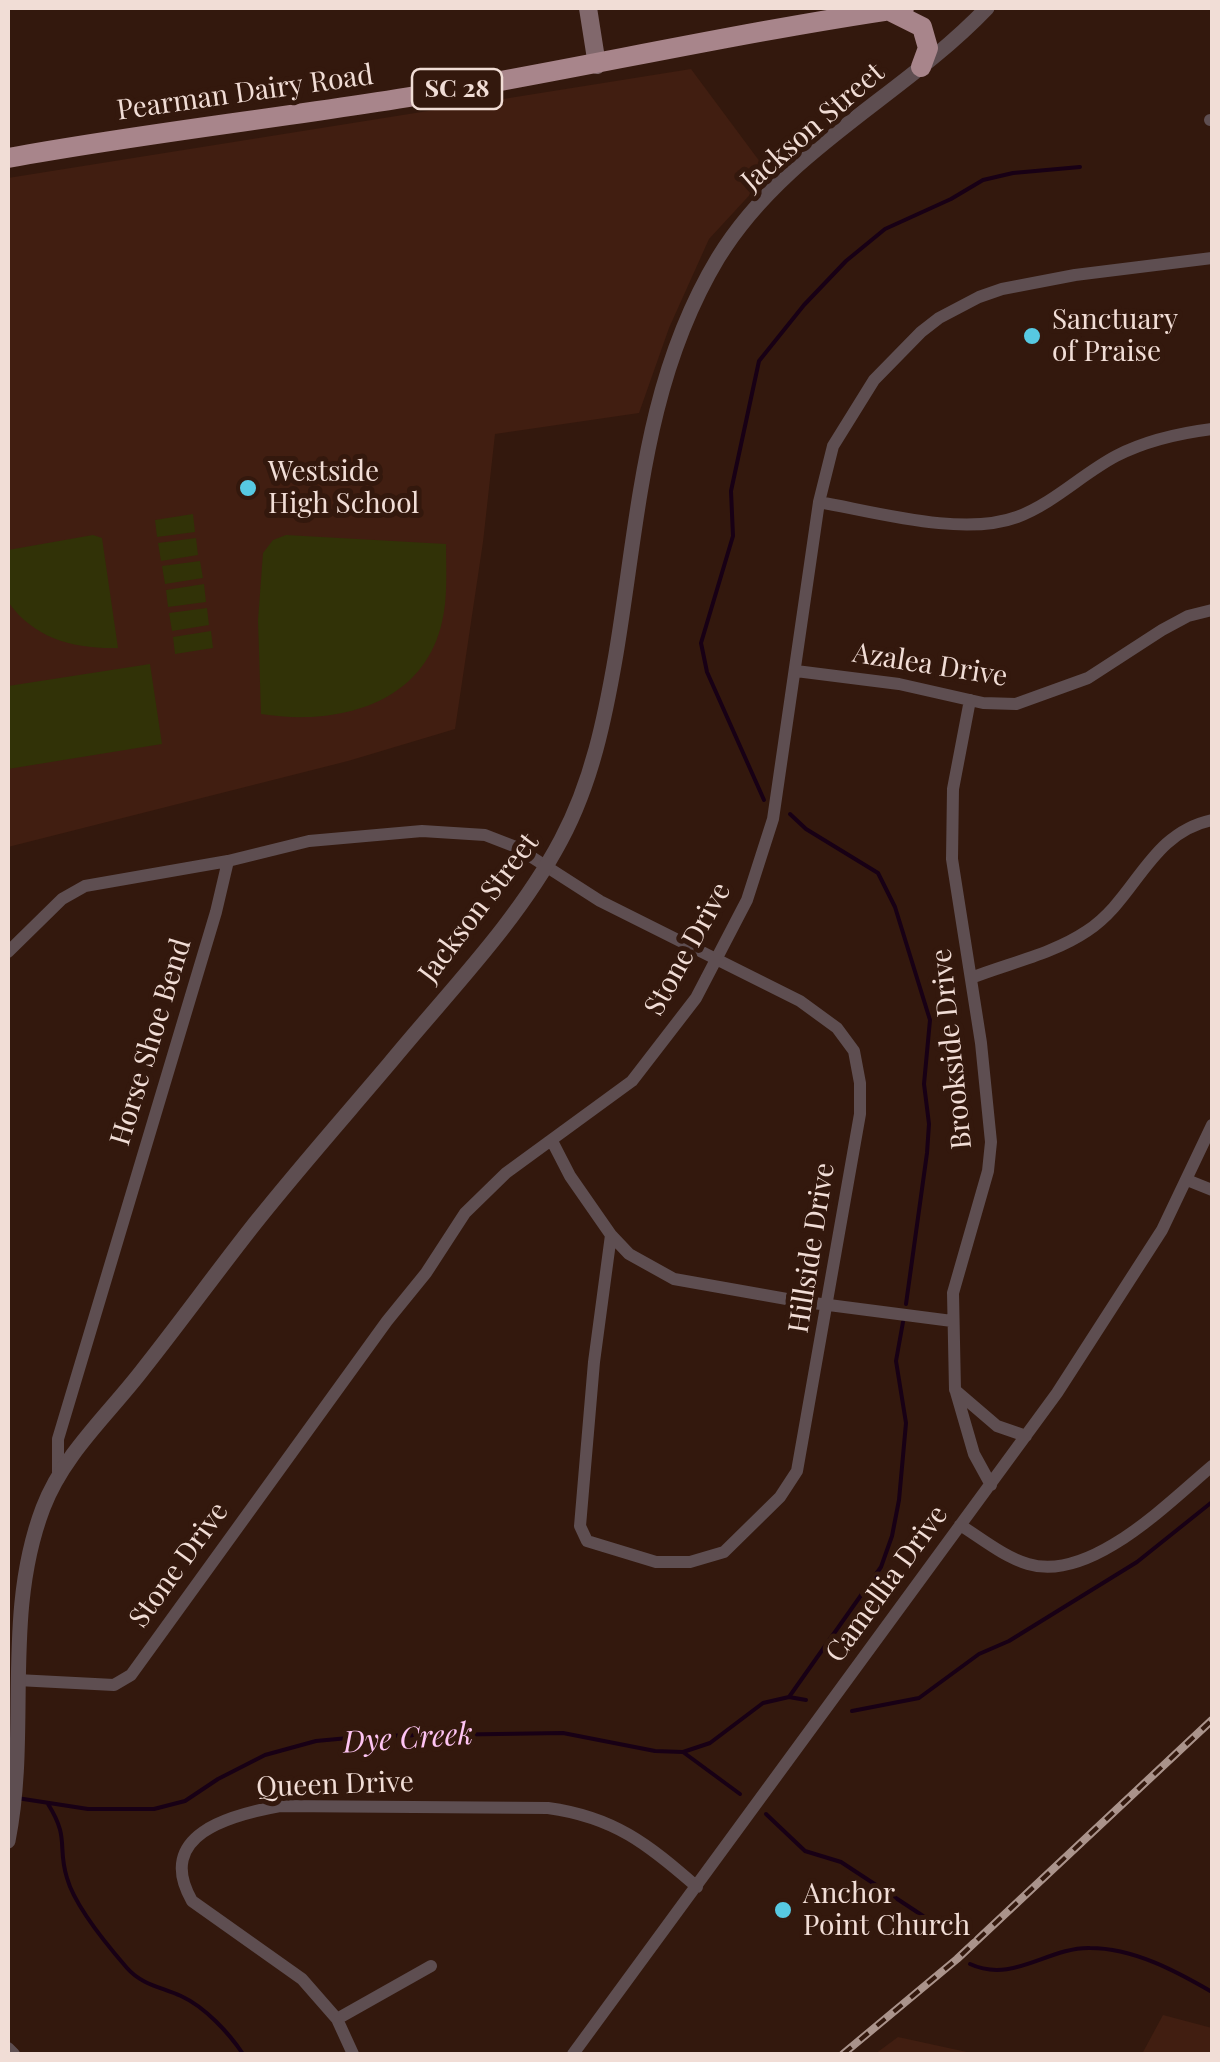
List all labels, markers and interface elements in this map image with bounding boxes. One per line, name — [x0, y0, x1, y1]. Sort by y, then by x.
street label: Jackson Street — [735, 56, 891, 198]
street label: Pearman Dairy Road — [115, 58, 375, 128]
road number: SC 28 — [412, 69, 502, 109]
place label: Sanctuary of Praise — [1052, 303, 1178, 369]
marker: Sanctuary of Praise — [1021, 325, 1043, 347]
place label: Westside High School — [268, 455, 419, 521]
marker: Westside High School — [237, 477, 259, 499]
street label: Azalea Drive — [850, 636, 1010, 694]
street label: Jackson Street — [412, 827, 546, 989]
street label: Stone Drive — [638, 877, 738, 1021]
street label: Horse Shoe Bend — [104, 934, 198, 1150]
street label: Brookside Drive — [925, 947, 979, 1151]
street label: Hillside Drive — [782, 1160, 842, 1336]
street label: Stone Drive — [122, 1496, 236, 1634]
street label: Camellia Drive — [819, 1499, 955, 1669]
water label: Dye Creek — [342, 1717, 474, 1761]
street label: Queen Drive — [256, 1765, 414, 1805]
place label: Anchor Point Church — [803, 1877, 970, 1943]
marker: Anchor Point Church — [772, 1899, 794, 1921]

